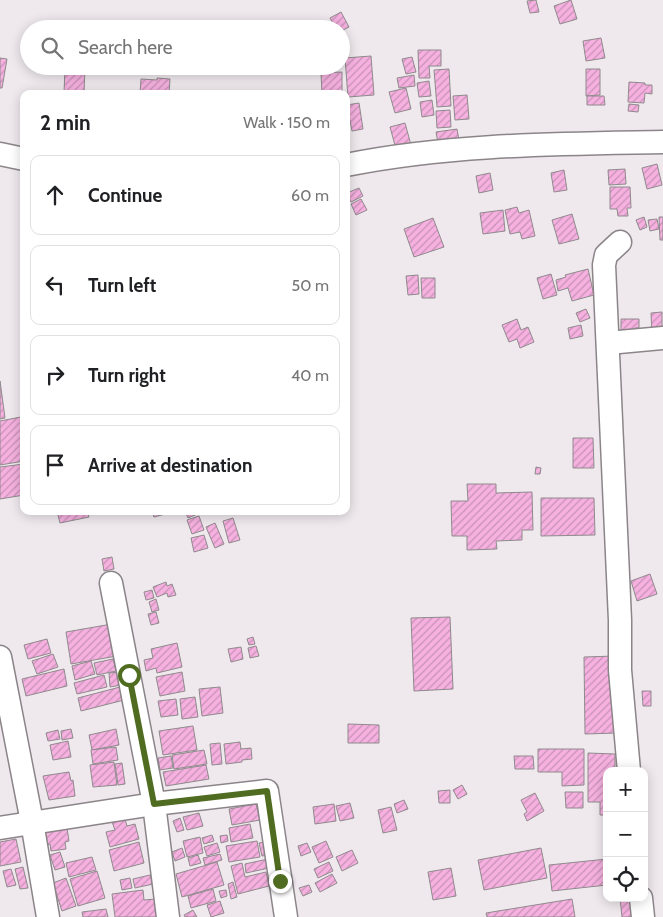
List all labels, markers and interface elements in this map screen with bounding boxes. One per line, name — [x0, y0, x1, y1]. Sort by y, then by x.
search box — [20, 20, 350, 75]
icon: search — [38, 34, 66, 62]
text: Search here — [78, 36, 172, 59]
text: 2 min — [40, 110, 91, 135]
text: Walk · 150 m — [243, 113, 330, 132]
icon: ahead — [41, 181, 69, 209]
text: Continue — [88, 184, 162, 207]
text: 60 m — [291, 186, 329, 205]
icon: left — [41, 271, 69, 299]
text: Turn left — [88, 274, 156, 297]
text: 50 m — [292, 276, 329, 295]
icon: right — [41, 361, 69, 389]
text: Turn right — [88, 364, 166, 387]
text: 40 m — [291, 366, 329, 385]
icon: arrive — [41, 451, 69, 479]
text: Arrive at destination — [88, 454, 252, 477]
route start — [118, 664, 141, 687]
map controls — [603, 767, 648, 902]
button: + — [603, 767, 648, 812]
button: − — [603, 812, 648, 857]
button: locate — [603, 857, 648, 902]
route end — [269, 870, 292, 893]

